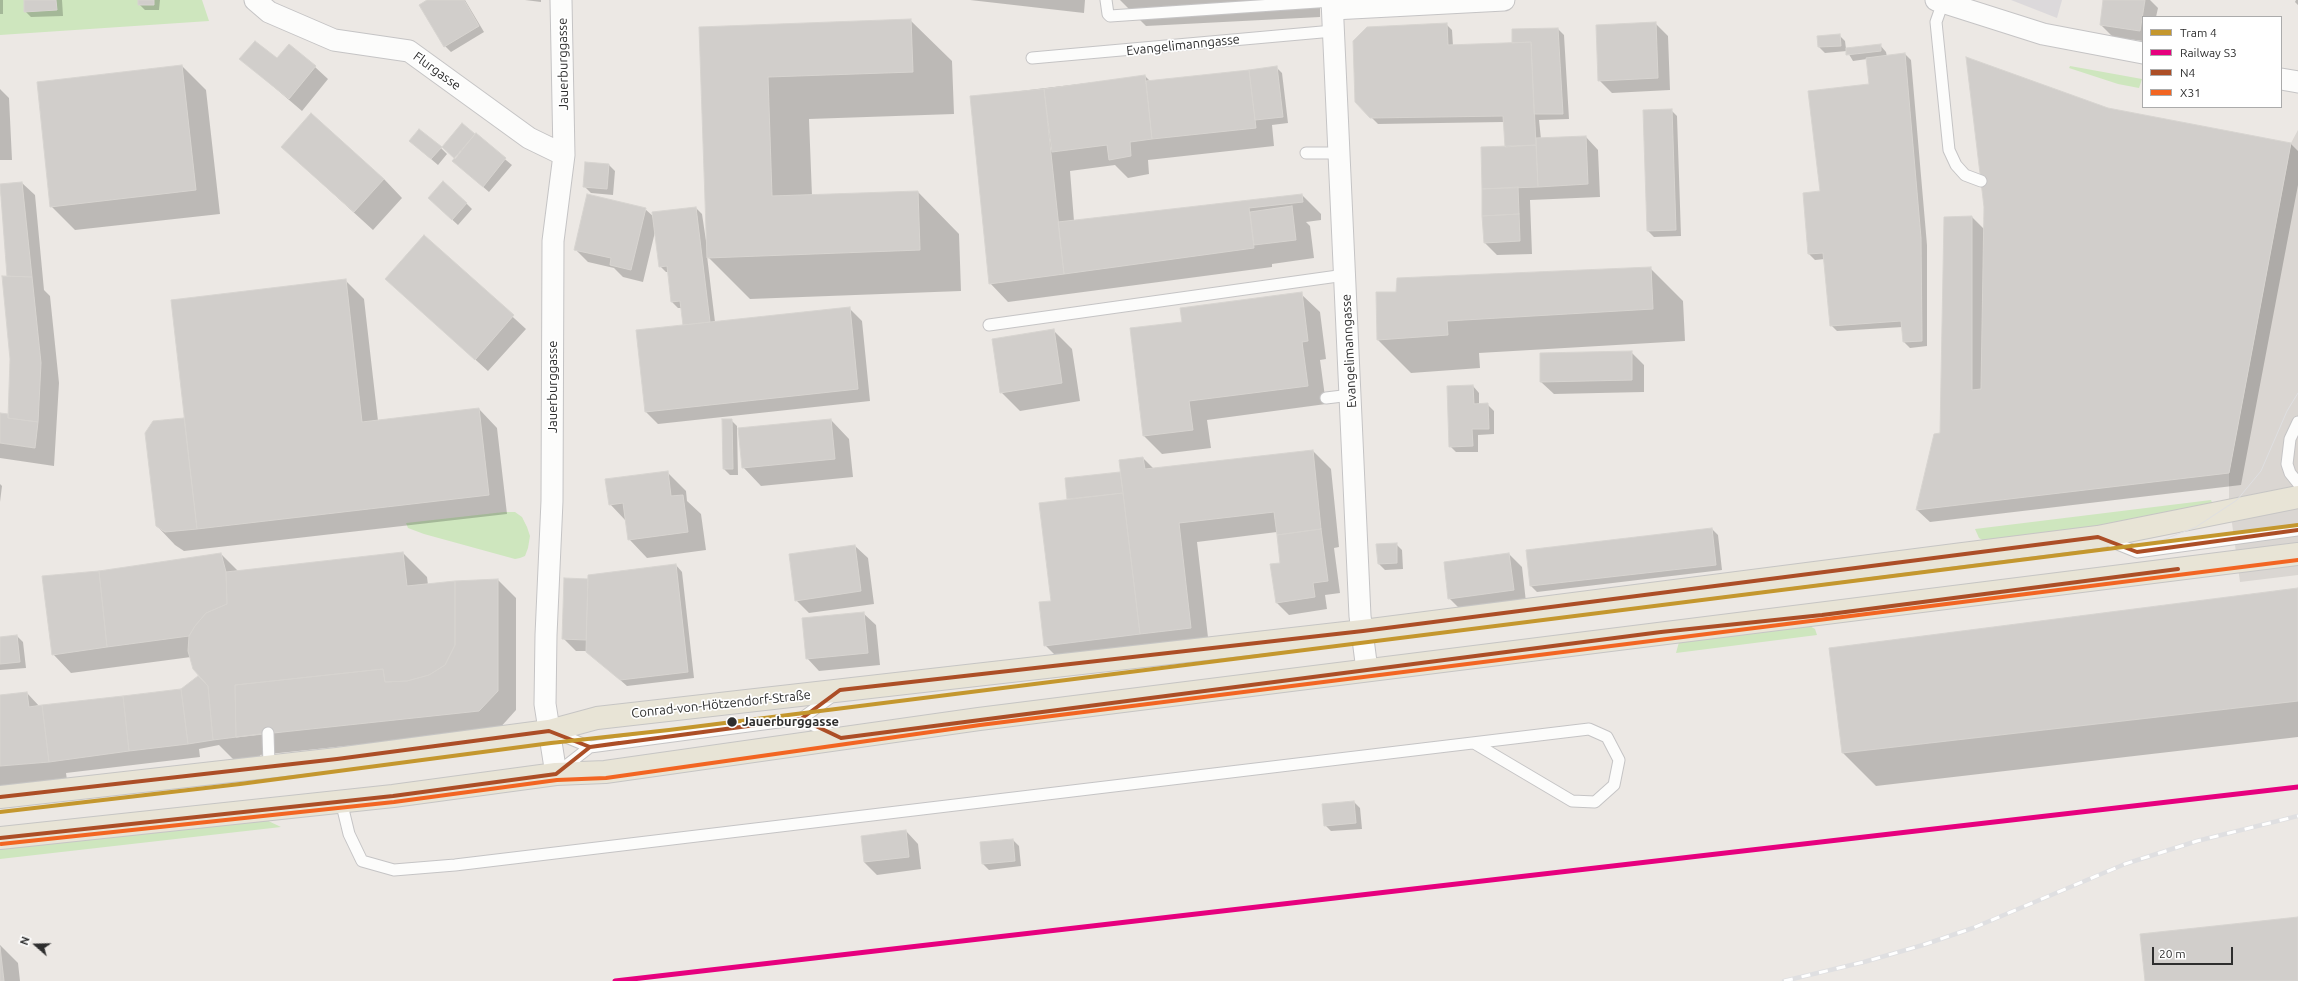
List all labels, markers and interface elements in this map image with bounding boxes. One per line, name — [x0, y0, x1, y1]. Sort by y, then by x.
legend — [2142, 16, 2282, 108]
street label: Jauerburggasse — [554, 18, 572, 110]
text: Tram 4 — [2180, 26, 2217, 39]
street label: Evangelimanngasse — [1125, 31, 1241, 59]
text: Railway S3 — [2180, 46, 2237, 59]
street label: Flurgasse — [410, 48, 464, 94]
text: N4 — [2180, 66, 2195, 79]
text: X31 — [2180, 86, 2201, 99]
street label: Evangelimanngasse — [1338, 294, 1360, 408]
street label: Jauerburggasse — [545, 341, 561, 433]
street label: Conrad-von-Hötzendorf-Straße — [630, 687, 812, 721]
place label: Jauerburggasse — [742, 714, 839, 730]
marker: Jauerburggasse — [725, 715, 739, 729]
north arrow — [16, 925, 56, 965]
text: N — [18, 935, 32, 947]
scale bar — [2154, 939, 2235, 965]
text: 20 m — [2159, 947, 2186, 960]

